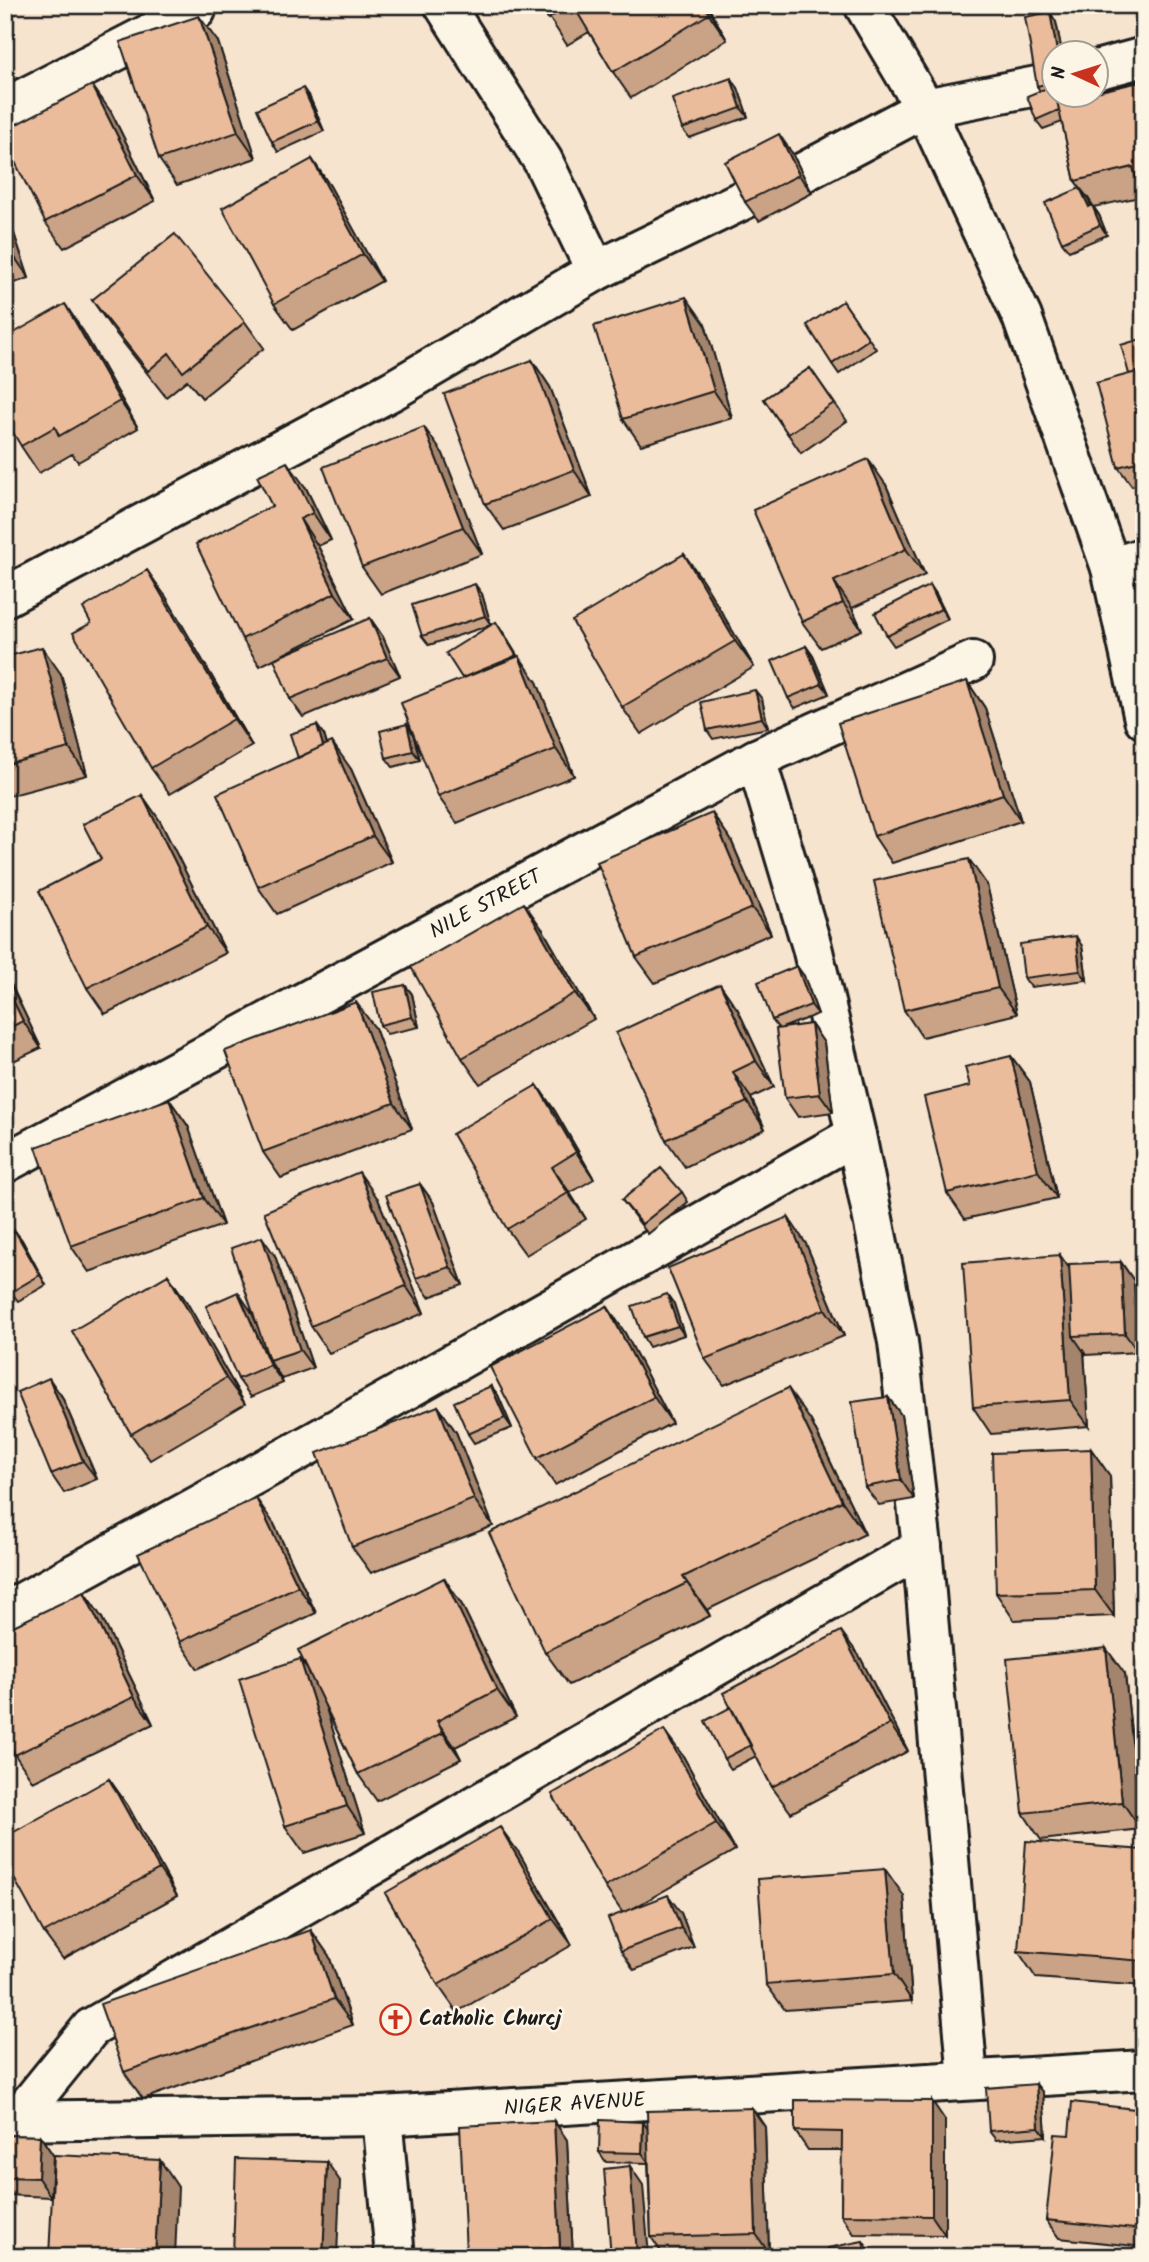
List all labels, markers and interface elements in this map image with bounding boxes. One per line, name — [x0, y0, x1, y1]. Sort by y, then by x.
north arrow — [1040, 38, 1110, 108]
text: N — [1045, 66, 1075, 80]
street label: NILE STREET — [424, 860, 550, 948]
church icon: Catholic Churcj — [379, 2002, 413, 2036]
place label: Catholic Churcj — [419, 2003, 563, 2036]
street label: NIGER AVENUE — [503, 2084, 647, 2125]

